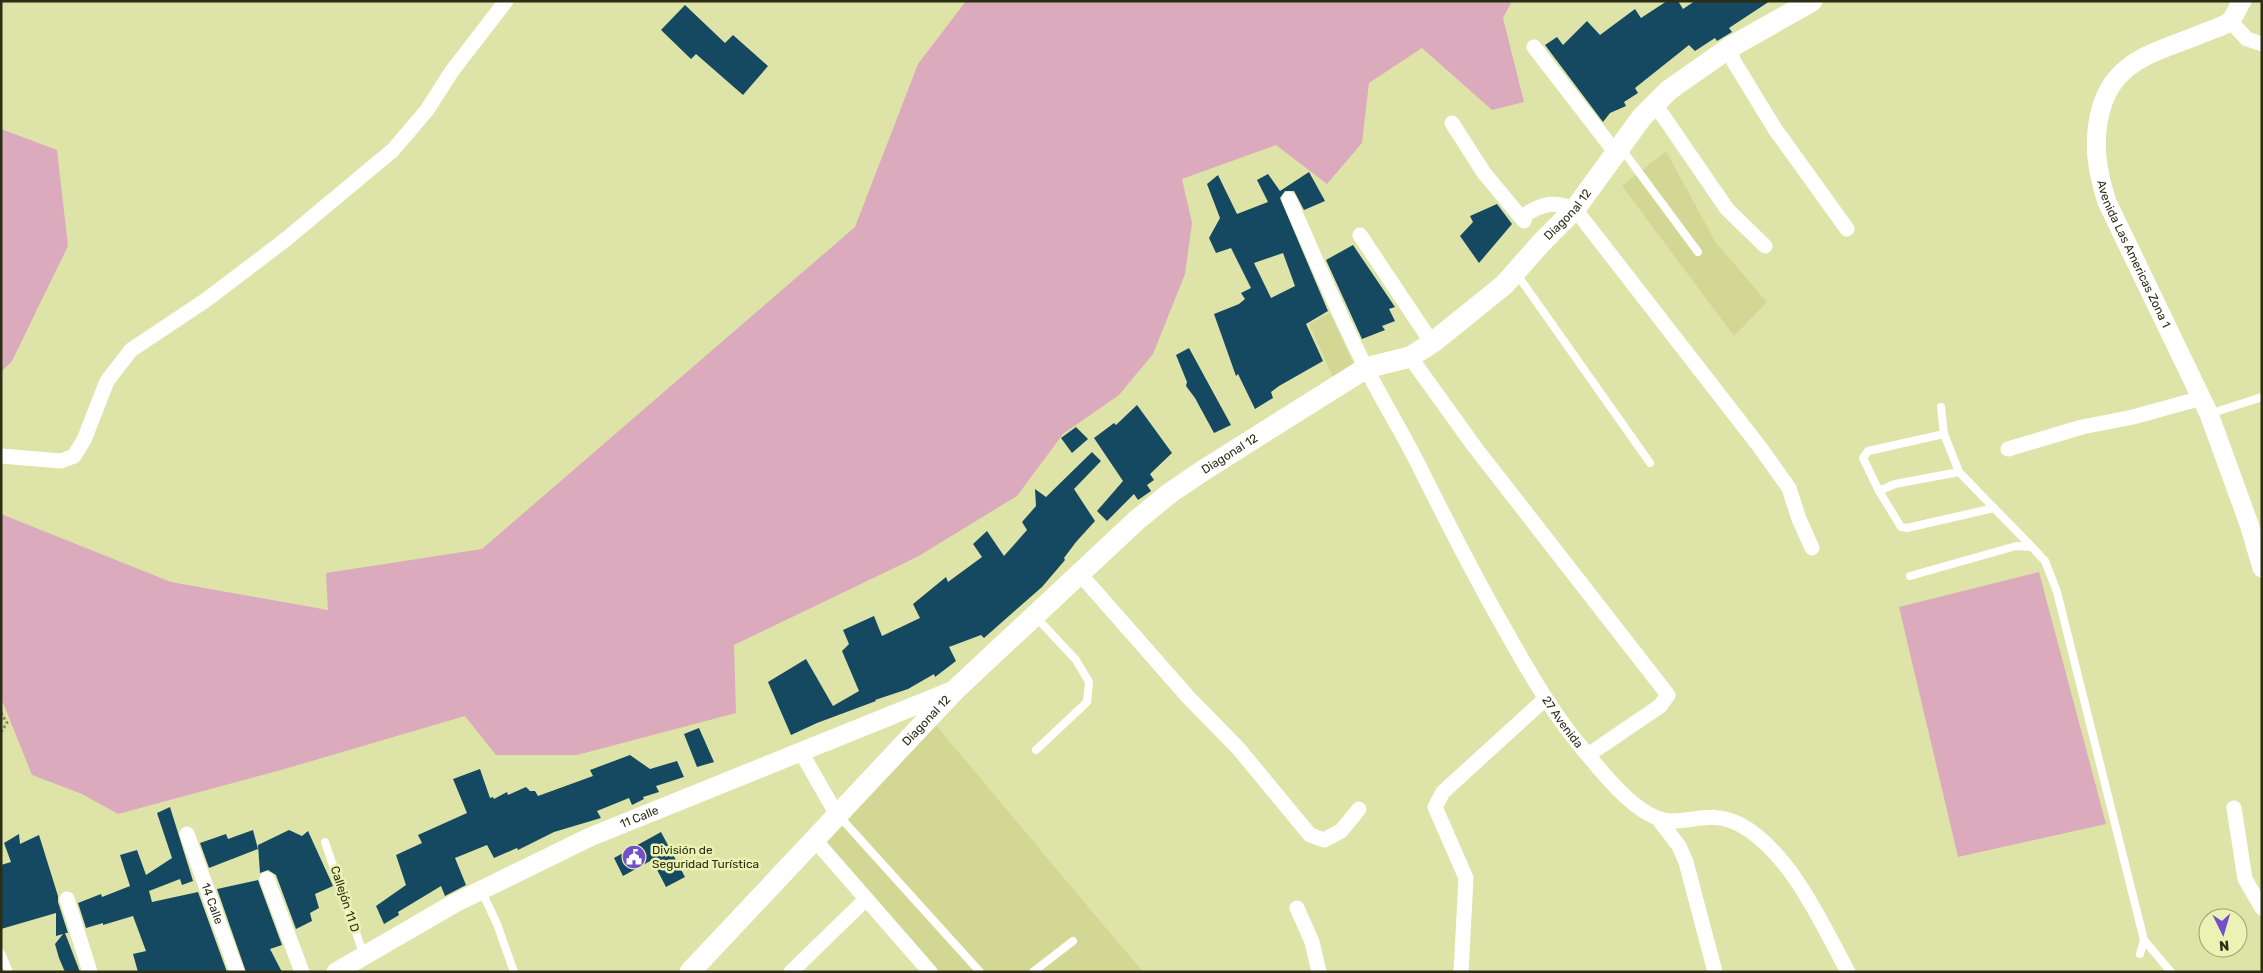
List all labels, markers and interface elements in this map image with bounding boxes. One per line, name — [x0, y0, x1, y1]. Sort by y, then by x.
street label: Avenida Las Americas Zona 1 — [2094, 179, 2173, 330]
street label: Diagonal 12 — [1541, 186, 1594, 243]
street label: Diagonal 12 — [1199, 431, 1260, 477]
street label: Diagonal 12 — [899, 693, 953, 749]
street label: 27 Avenida — [1539, 694, 1586, 751]
street label: 11 Calle — [618, 803, 661, 831]
place label: División de Seguridad Turística — [652, 843, 759, 871]
public building icon: División de Seguridad Turística — [621, 844, 647, 870]
street label: Callejón 11 D — [328, 864, 362, 934]
street label: 14 Calle — [198, 881, 226, 926]
north arrow — [2198, 908, 2248, 958]
text: N — [2218, 937, 2230, 954]

